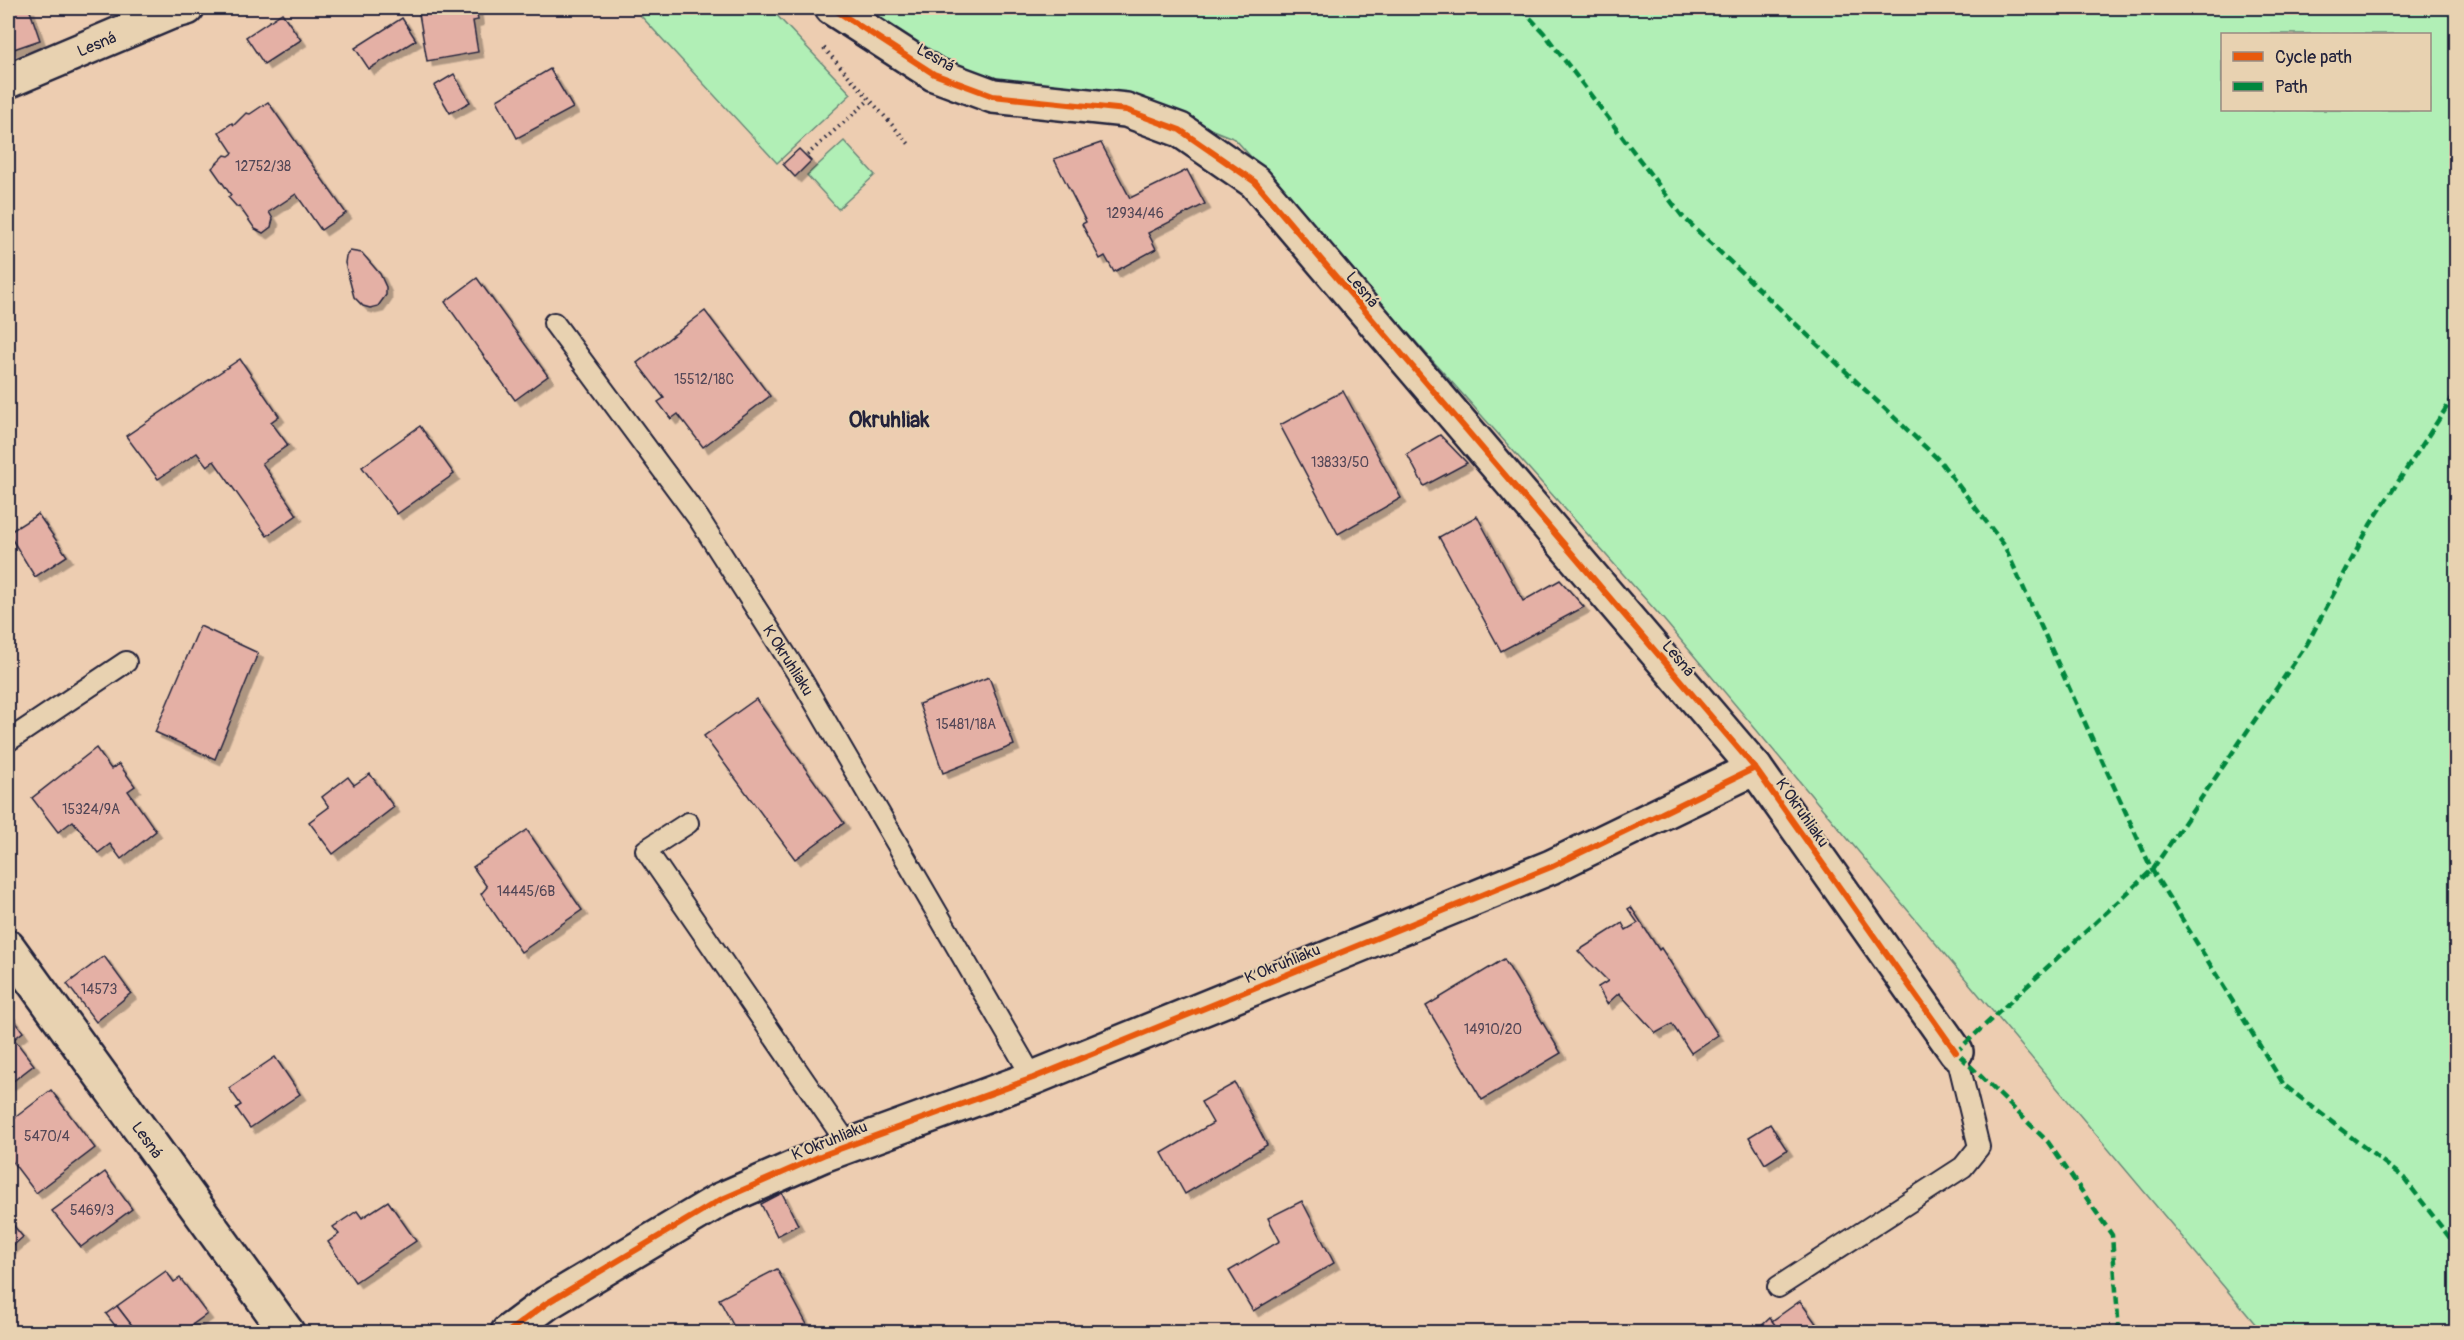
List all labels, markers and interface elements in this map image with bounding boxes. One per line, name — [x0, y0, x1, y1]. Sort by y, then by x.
street label: Lesná — [74, 27, 119, 62]
legend — [2221, 33, 2431, 111]
street label: Lesná — [913, 39, 958, 76]
text: Cycle path — [2275, 46, 2352, 69]
text: Path — [2275, 76, 2308, 99]
house number: 12752/38 — [235, 158, 291, 175]
house number: 12934/46 — [1106, 205, 1164, 222]
street label: Lesná — [1342, 268, 1383, 312]
house number: 15512/18C — [674, 371, 734, 388]
district label: Okruhliak — [849, 406, 930, 434]
house number: 13833/50 — [1311, 454, 1369, 471]
street label: K Okruhliaku — [758, 621, 818, 700]
street label: Lesná — [1658, 637, 1699, 681]
house number: 15481/18A — [936, 716, 996, 733]
street label: K Okruhliaku — [1771, 774, 1833, 851]
house number: 15324/9A — [62, 801, 120, 818]
house number: 14445/6B — [497, 883, 555, 900]
street label: K Okruhliaku — [1242, 940, 1323, 988]
house number: 14573 — [81, 981, 117, 998]
house number: 14910/20 — [1464, 1021, 1522, 1038]
street label: K Okruhliaku — [789, 1117, 870, 1165]
street label: Lesná — [127, 1118, 167, 1163]
house number: 5470/4 — [24, 1128, 70, 1145]
house number: 5469/3 — [70, 1202, 114, 1219]

